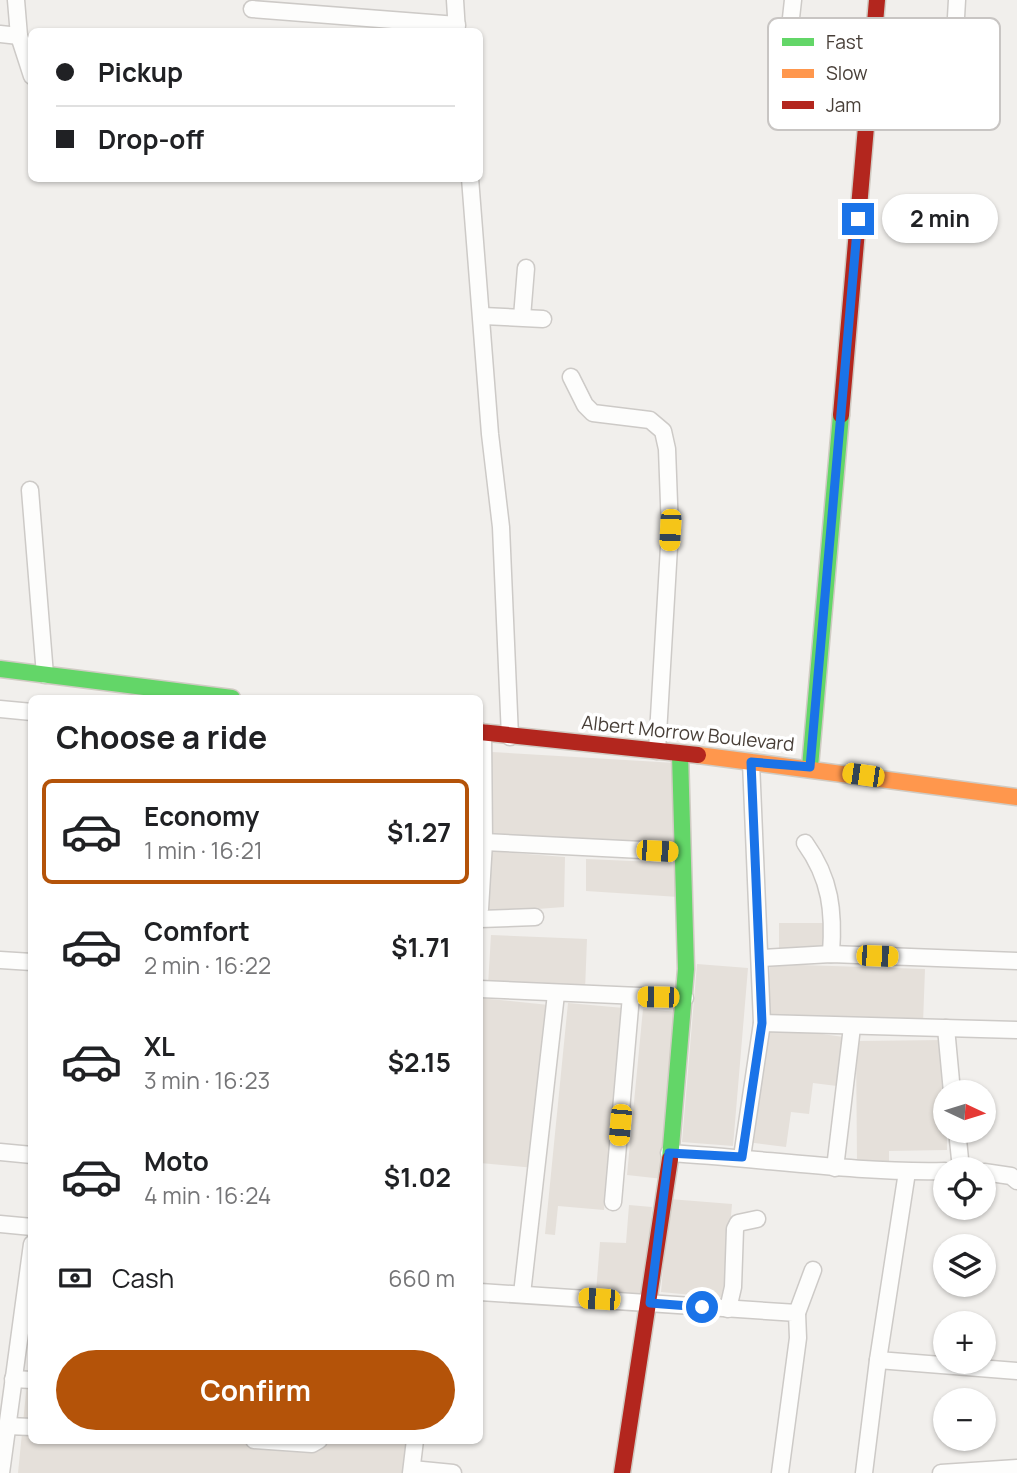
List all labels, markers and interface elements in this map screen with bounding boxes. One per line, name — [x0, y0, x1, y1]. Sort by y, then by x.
legend — [768, 18, 1000, 130]
text: Fast — [826, 29, 863, 55]
text: Pickup — [98, 54, 183, 90]
text: Slow — [826, 60, 868, 86]
text: Jam — [826, 92, 861, 118]
text: Drop-off — [98, 121, 204, 157]
callout: 2 min — [882, 194, 998, 244]
text: 2 min — [910, 202, 970, 234]
route end — [842, 203, 874, 235]
car — [659, 508, 682, 552]
street label: Albert Morrow Boulevard — [580, 709, 796, 757]
text: Choose a ride — [56, 715, 267, 759]
car — [841, 762, 886, 788]
text: Economy — [144, 798, 259, 834]
icon: car — [60, 800, 123, 863]
text: $1.27 — [387, 814, 451, 850]
text: 1 min · 16:21 — [144, 834, 263, 866]
car — [636, 839, 679, 863]
text: Comfort — [144, 913, 250, 949]
icon: car — [60, 915, 123, 978]
text: $1.71 — [391, 929, 451, 965]
car — [856, 945, 899, 967]
text: 2 min · 16:22 — [144, 949, 271, 981]
car — [637, 986, 680, 1008]
text: XL — [144, 1028, 175, 1064]
icon: car — [60, 1030, 123, 1093]
text: $2.15 — [388, 1044, 451, 1080]
text: 3 min · 16:23 — [144, 1064, 270, 1096]
north arrow — [933, 1080, 996, 1143]
map controls — [933, 1080, 996, 1451]
car — [608, 1103, 633, 1147]
text: Moto — [144, 1143, 209, 1179]
icon: car — [60, 1145, 123, 1208]
button: locate — [933, 1157, 996, 1220]
text: $1.02 — [384, 1159, 451, 1195]
text: 4 min · 16:24 — [144, 1179, 271, 1211]
button: layers — [933, 1234, 996, 1297]
icon: cash — [56, 1259, 94, 1297]
text: Cash — [112, 1260, 174, 1296]
text: 660 m — [388, 1262, 455, 1294]
car — [578, 1287, 621, 1311]
route start — [686, 1291, 718, 1323]
button: + — [933, 1311, 996, 1374]
button: Confirm — [56, 1350, 455, 1430]
button: − — [933, 1388, 996, 1451]

